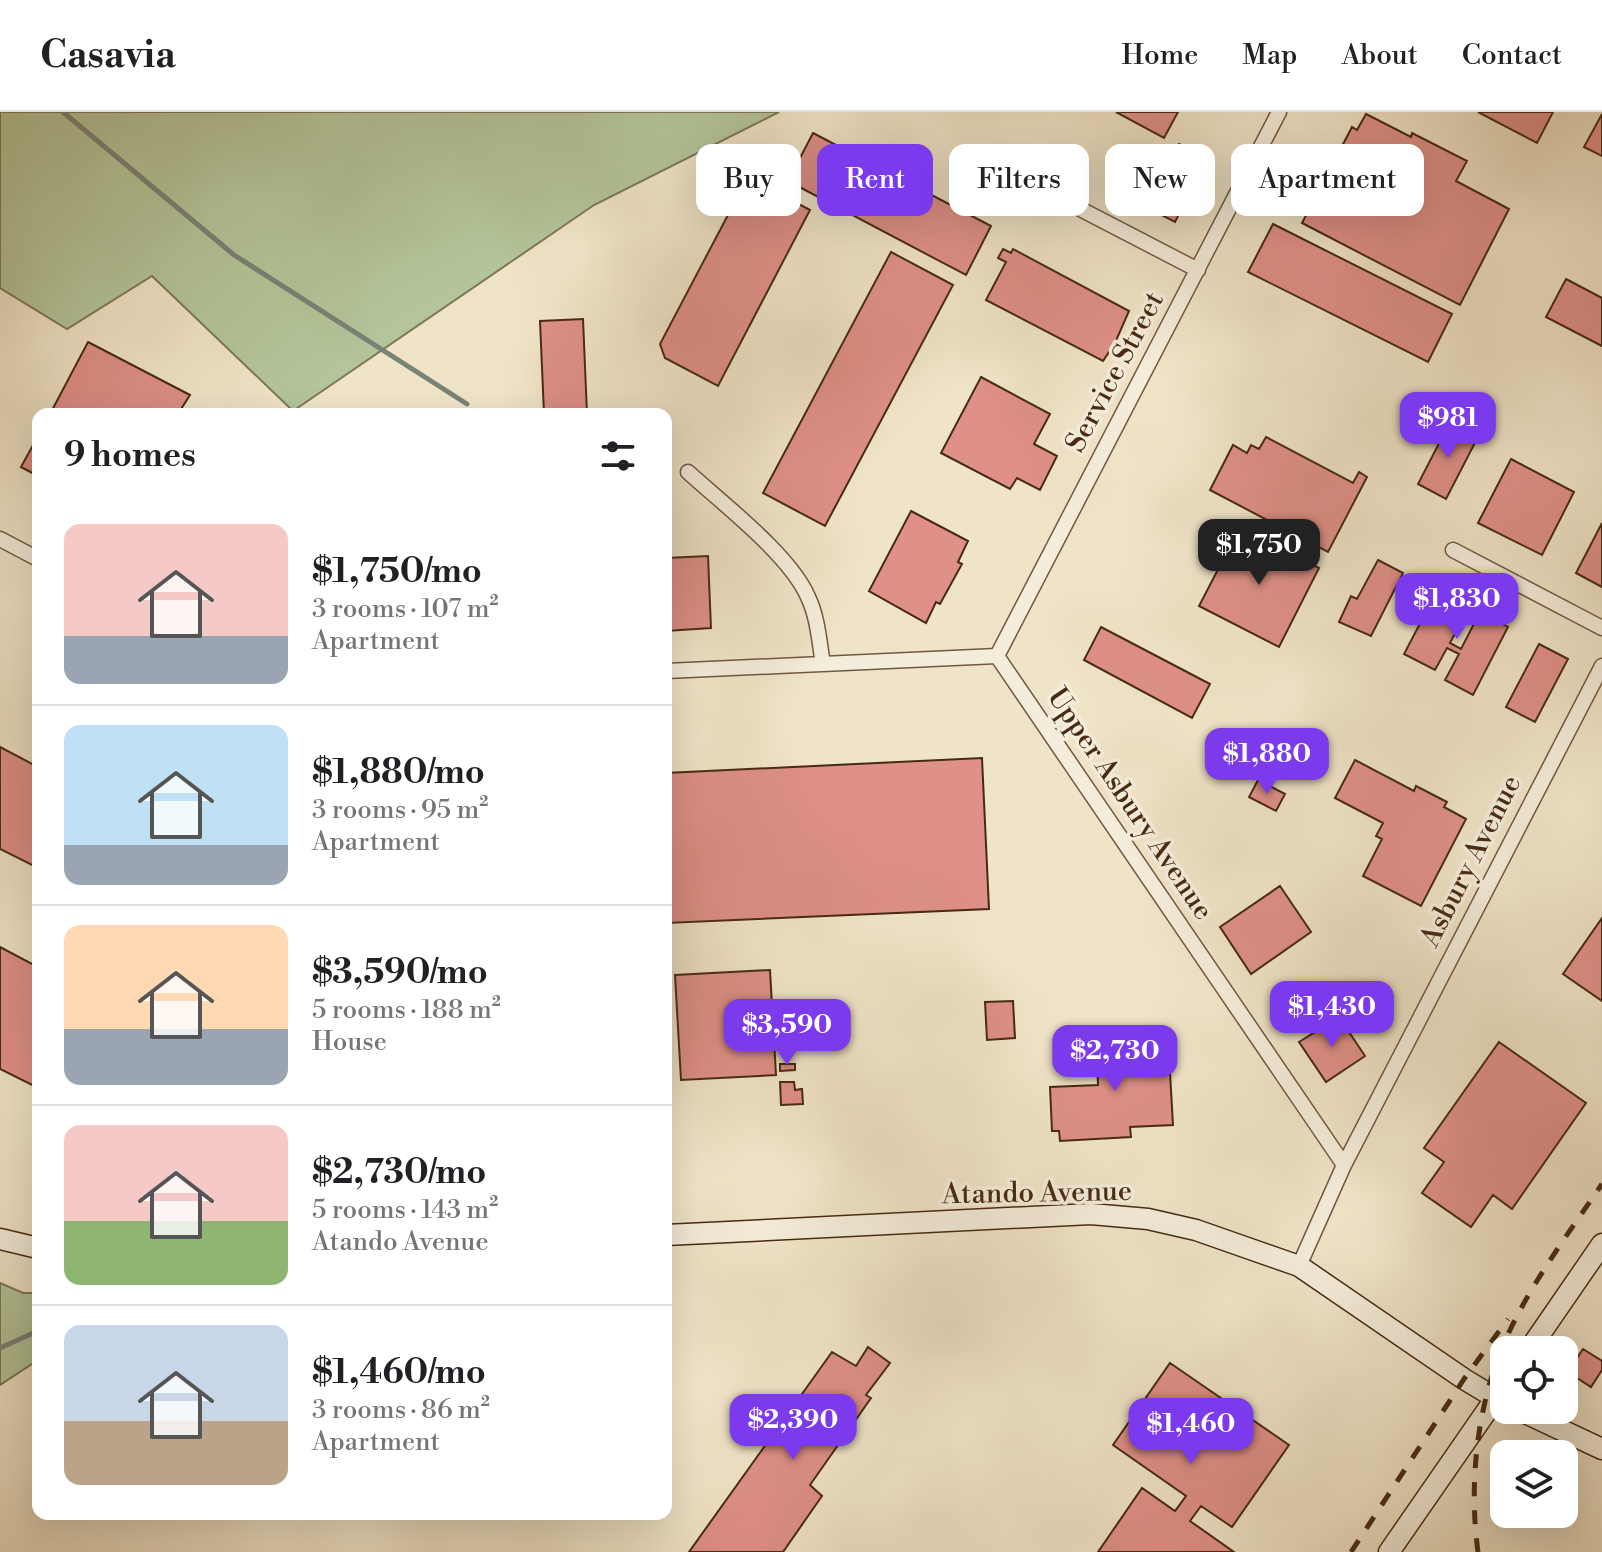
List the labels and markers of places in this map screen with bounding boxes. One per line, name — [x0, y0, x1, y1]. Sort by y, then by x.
pin: $981 — [1401, 392, 1495, 460]
pin: $1,750 — [1194, 519, 1324, 587]
pin: $1,830 — [1392, 573, 1522, 641]
pin: $1,880 — [1202, 728, 1332, 796]
pin: $1,430 — [1267, 981, 1397, 1049]
pin: $3,590 — [722, 999, 852, 1067]
pin: $2,730 — [1050, 1025, 1180, 1093]
pin: $2,390 — [728, 1394, 858, 1462]
pin: $1,460 — [1126, 1398, 1256, 1466]

